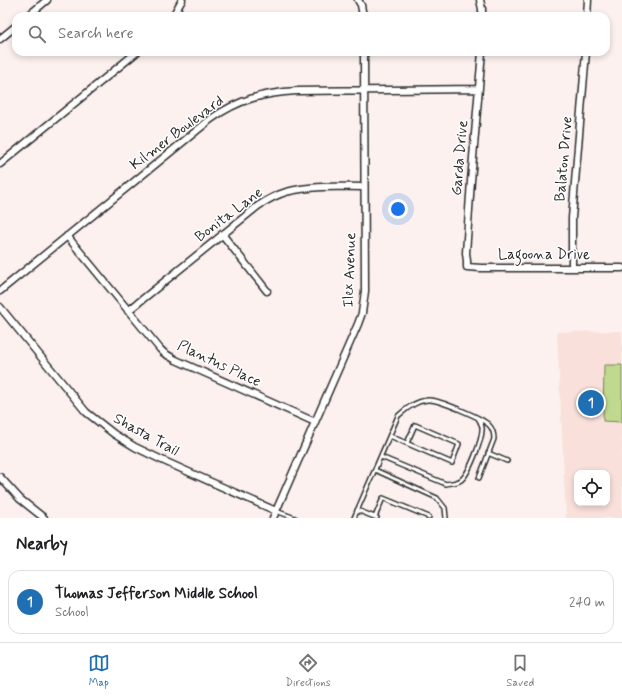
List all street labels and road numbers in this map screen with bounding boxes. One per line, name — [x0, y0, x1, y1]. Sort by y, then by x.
street label: Kilmer Boulevard — [126, 91, 228, 175]
street label: Balaton Drive — [550, 115, 578, 202]
street label: Garda Drive — [447, 119, 473, 197]
street label: Bonita Lane — [191, 183, 267, 247]
street label: Ilex Avenue — [339, 232, 361, 308]
street label: Lagoona Drive — [498, 245, 590, 266]
street label: Plantus Place — [174, 336, 264, 392]
street label: Shasta Trail — [110, 409, 182, 461]

